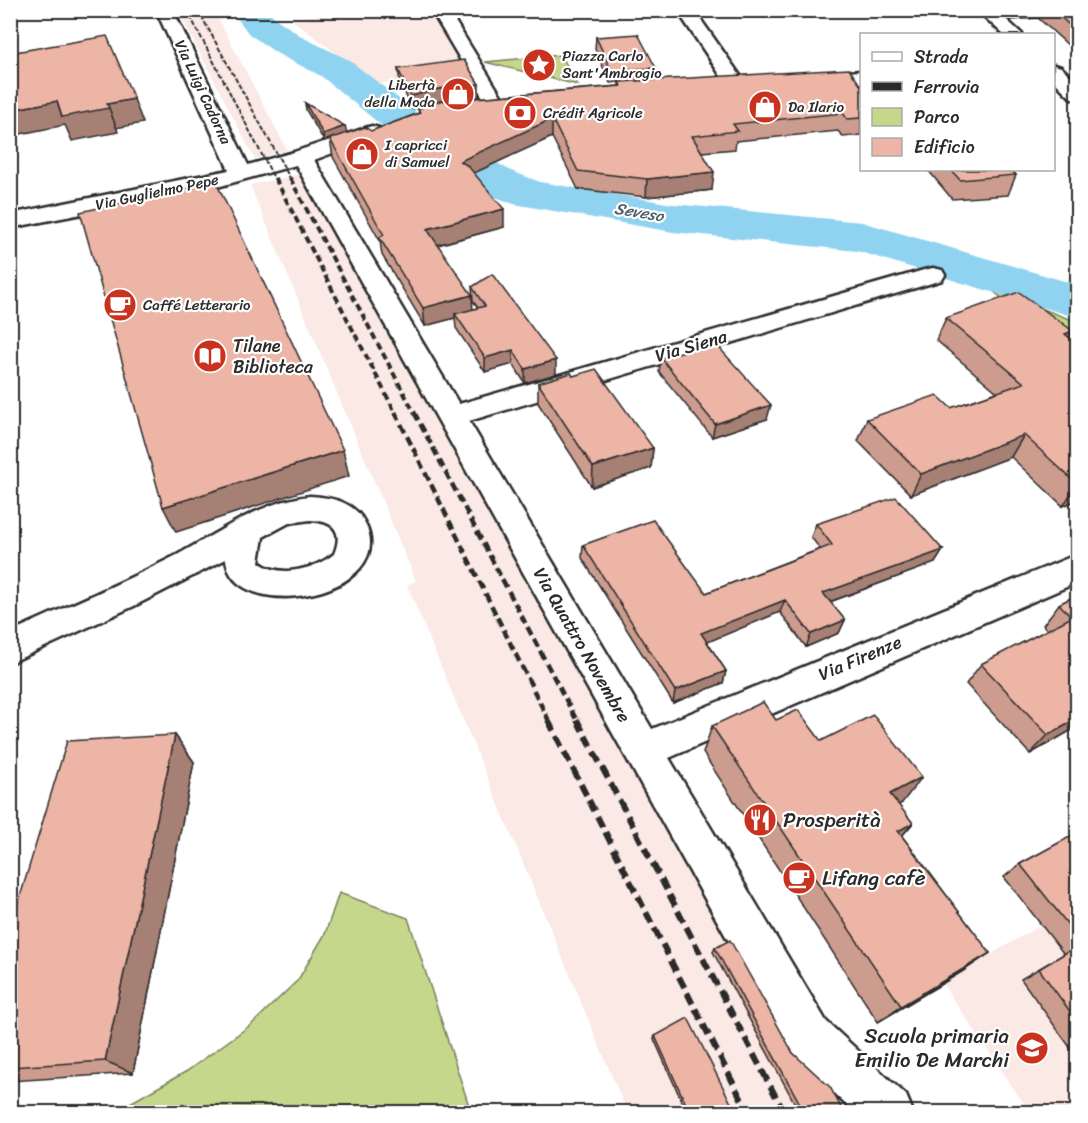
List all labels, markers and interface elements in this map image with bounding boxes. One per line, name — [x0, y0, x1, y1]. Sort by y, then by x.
legend — [860, 33, 1055, 171]
street label: Via Luigi Cadorna — [167, 35, 239, 149]
text: Strada — [914, 41, 969, 73]
place label: Piazza Carlo Sant'Ambrogio — [562, 43, 662, 86]
place icon: Piazza Carlo Sant'Ambrogio — [521, 47, 557, 83]
text: Ferrovia — [914, 71, 979, 103]
place label: Libertà della Moda — [364, 72, 435, 115]
shop icon: Libertà della Moda — [440, 76, 476, 112]
shop icon: Da Ilario — [747, 89, 783, 125]
place label: Da Ilario — [788, 94, 844, 120]
bank icon: Crédit Agricole — [502, 95, 538, 131]
place label: Crédit Agricole — [543, 100, 643, 126]
text: Parco — [914, 101, 959, 133]
text: Edificio — [914, 131, 975, 163]
place label: I capricci di Samuel — [384, 132, 450, 175]
shop icon: I capricci di Samuel — [344, 136, 380, 172]
street label: Via Guglielmo Pepe — [93, 166, 221, 218]
water label: Seveso — [612, 193, 667, 231]
cafe icon: Caffé Letterario — [102, 287, 138, 323]
place label: Caffé Letterario — [143, 292, 251, 318]
street label: Via Siena — [651, 320, 732, 372]
place label: Tilane Biblioteca — [233, 330, 314, 383]
library icon: Tilane Biblioteca — [192, 338, 228, 374]
street label: Via Quattro Novembre — [524, 561, 640, 729]
street label: Via Firenze — [813, 626, 907, 690]
place label: Prosperità — [783, 801, 881, 839]
restaurant icon: Prosperità — [742, 802, 778, 838]
place label: Lifang cafè — [822, 859, 926, 897]
cafe icon: Lifang cafè — [781, 860, 817, 896]
place label: Scuola primaria Emilio De Marchi — [855, 1017, 1010, 1079]
school or university icon: Scuola primaria Emilio De Marchi — [1014, 1030, 1050, 1066]

